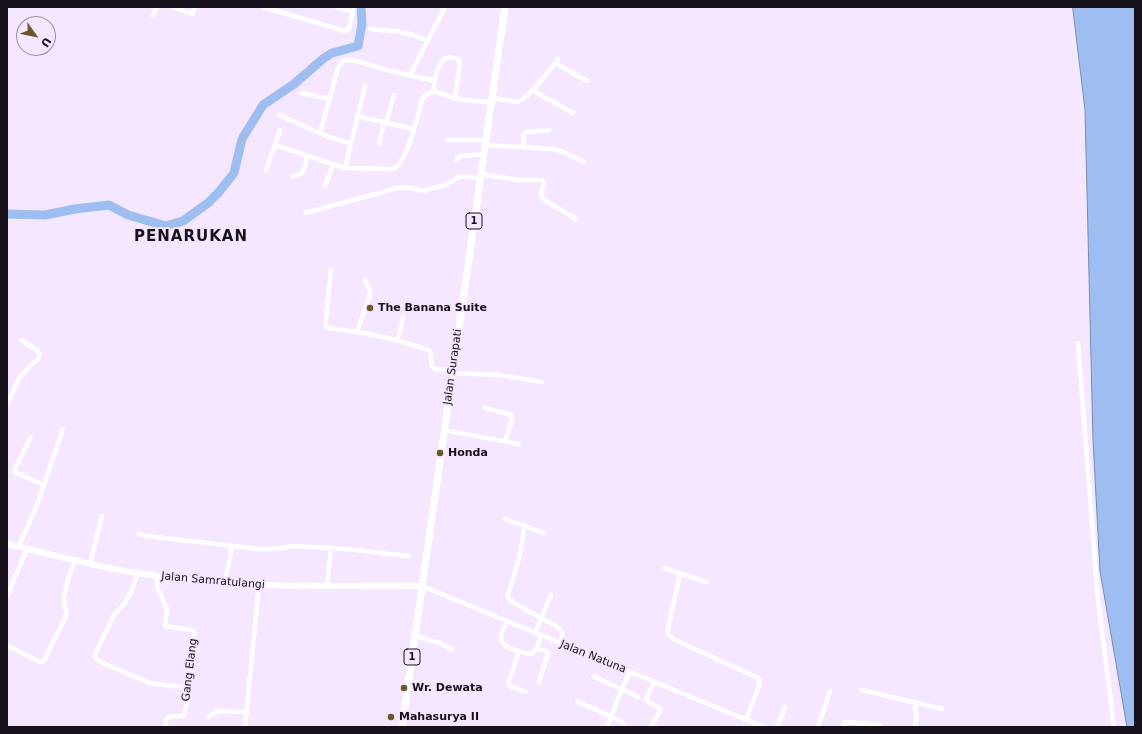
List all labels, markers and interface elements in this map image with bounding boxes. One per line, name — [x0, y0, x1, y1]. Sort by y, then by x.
north arrow — [16, 16, 56, 56]
text: U — [38, 35, 54, 50]
road number: 1 — [466, 213, 482, 229]
district label: PENARUKAN — [134, 228, 248, 246]
place label: The Banana Suite — [378, 301, 487, 315]
marker: The Banana Suite — [365, 303, 375, 313]
street label: Jalan Surapati — [441, 328, 465, 406]
place label: Honda — [448, 446, 488, 460]
marker: Honda — [435, 448, 445, 458]
street label: Jalan Samratulangi — [161, 570, 265, 592]
street label: Gang Elang — [180, 638, 200, 702]
street label: Jalan Natuna — [558, 638, 628, 676]
road number: 1 — [404, 649, 420, 665]
place label: Wr. Dewata — [412, 681, 483, 695]
marker: Wr. Dewata — [399, 683, 409, 693]
place label: Mahasurya II — [399, 710, 479, 724]
marker: Mahasurya II — [386, 712, 396, 722]

